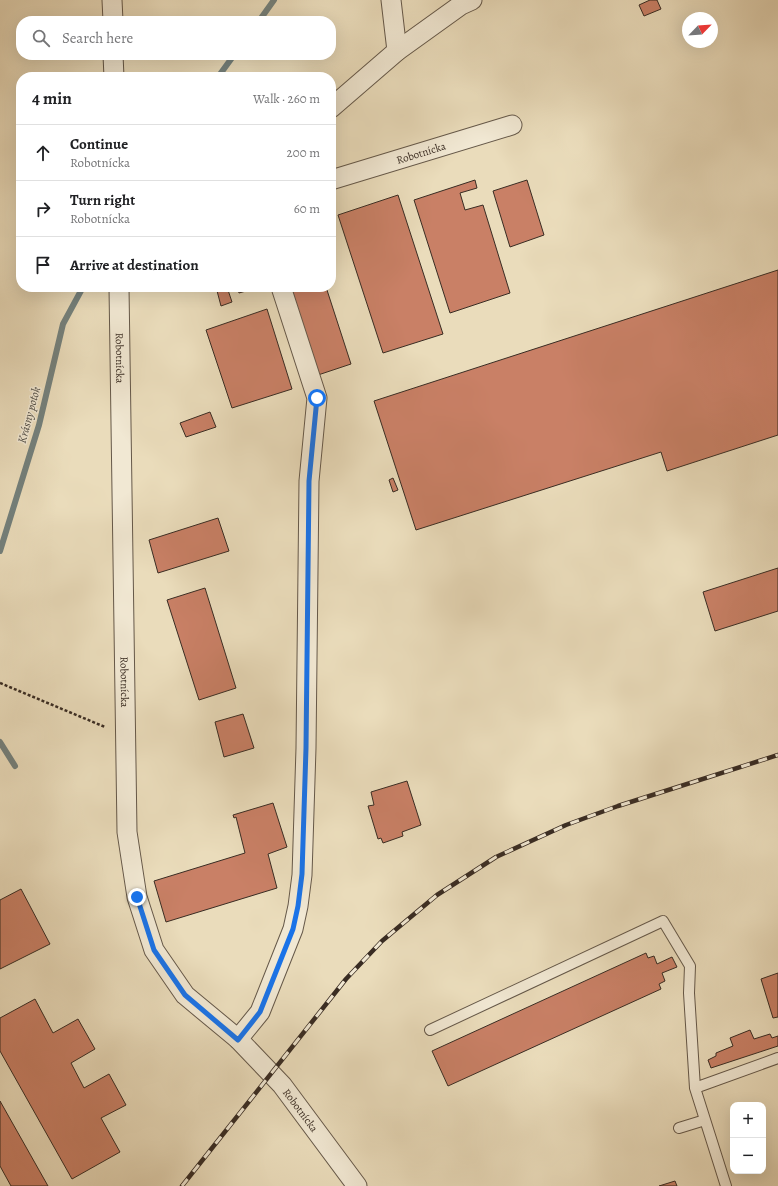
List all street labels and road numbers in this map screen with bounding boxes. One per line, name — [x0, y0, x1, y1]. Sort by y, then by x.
street label: Robotnícka — [394, 138, 448, 167]
street label: Robotnícka — [112, 332, 128, 384]
street label: Robotnícka — [117, 656, 133, 708]
street label: Robotnícka — [280, 1085, 322, 1136]

